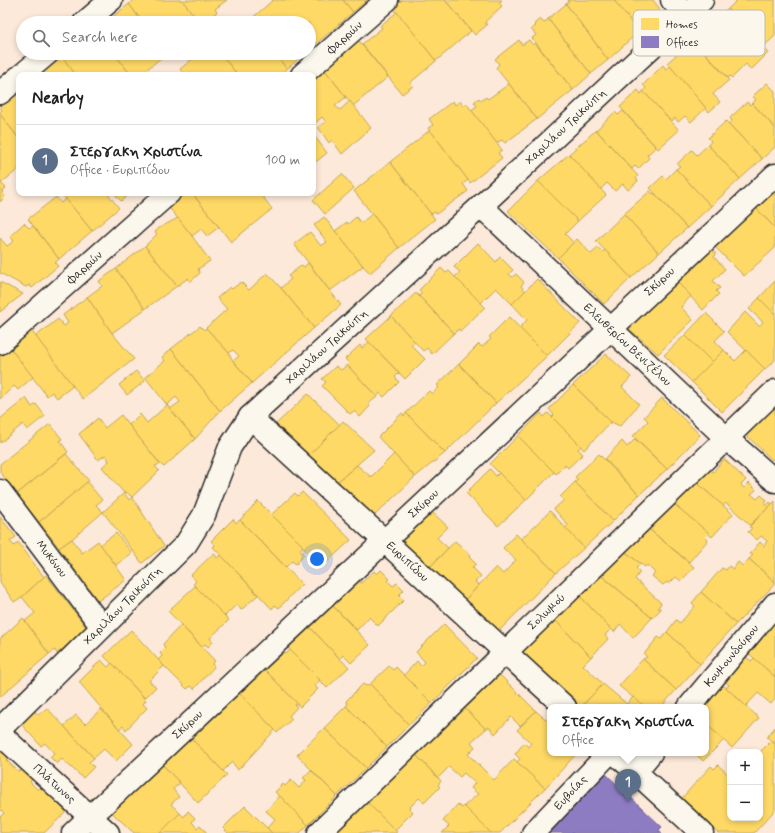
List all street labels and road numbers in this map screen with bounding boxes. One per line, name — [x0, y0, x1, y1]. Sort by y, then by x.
street label: Φαρρών — [323, 18, 366, 59]
street label: Χαριλάου Τρικούπη — [522, 85, 610, 169]
street label: Φαρρών — [63, 248, 106, 289]
street label: Σκύρου — [641, 263, 679, 300]
street label: Ελευθερίου Βενιζέλου — [579, 299, 676, 390]
street label: Χαριλάου Τρικούπη — [283, 306, 372, 388]
street label: Σκύρου — [405, 485, 443, 522]
street label: Μυκόνου — [32, 537, 71, 582]
street label: Ευριπίδου — [382, 538, 432, 586]
street label: Χαριλάου Τρικούπη — [80, 563, 166, 649]
street label: Σολωμού — [525, 590, 569, 634]
street label: Κουμουνδούρου — [701, 621, 763, 691]
street label: Σκύρου — [169, 706, 207, 743]
street label: Πλάτωνος — [29, 761, 79, 807]
street label: Ευβοίας — [551, 772, 591, 814]

